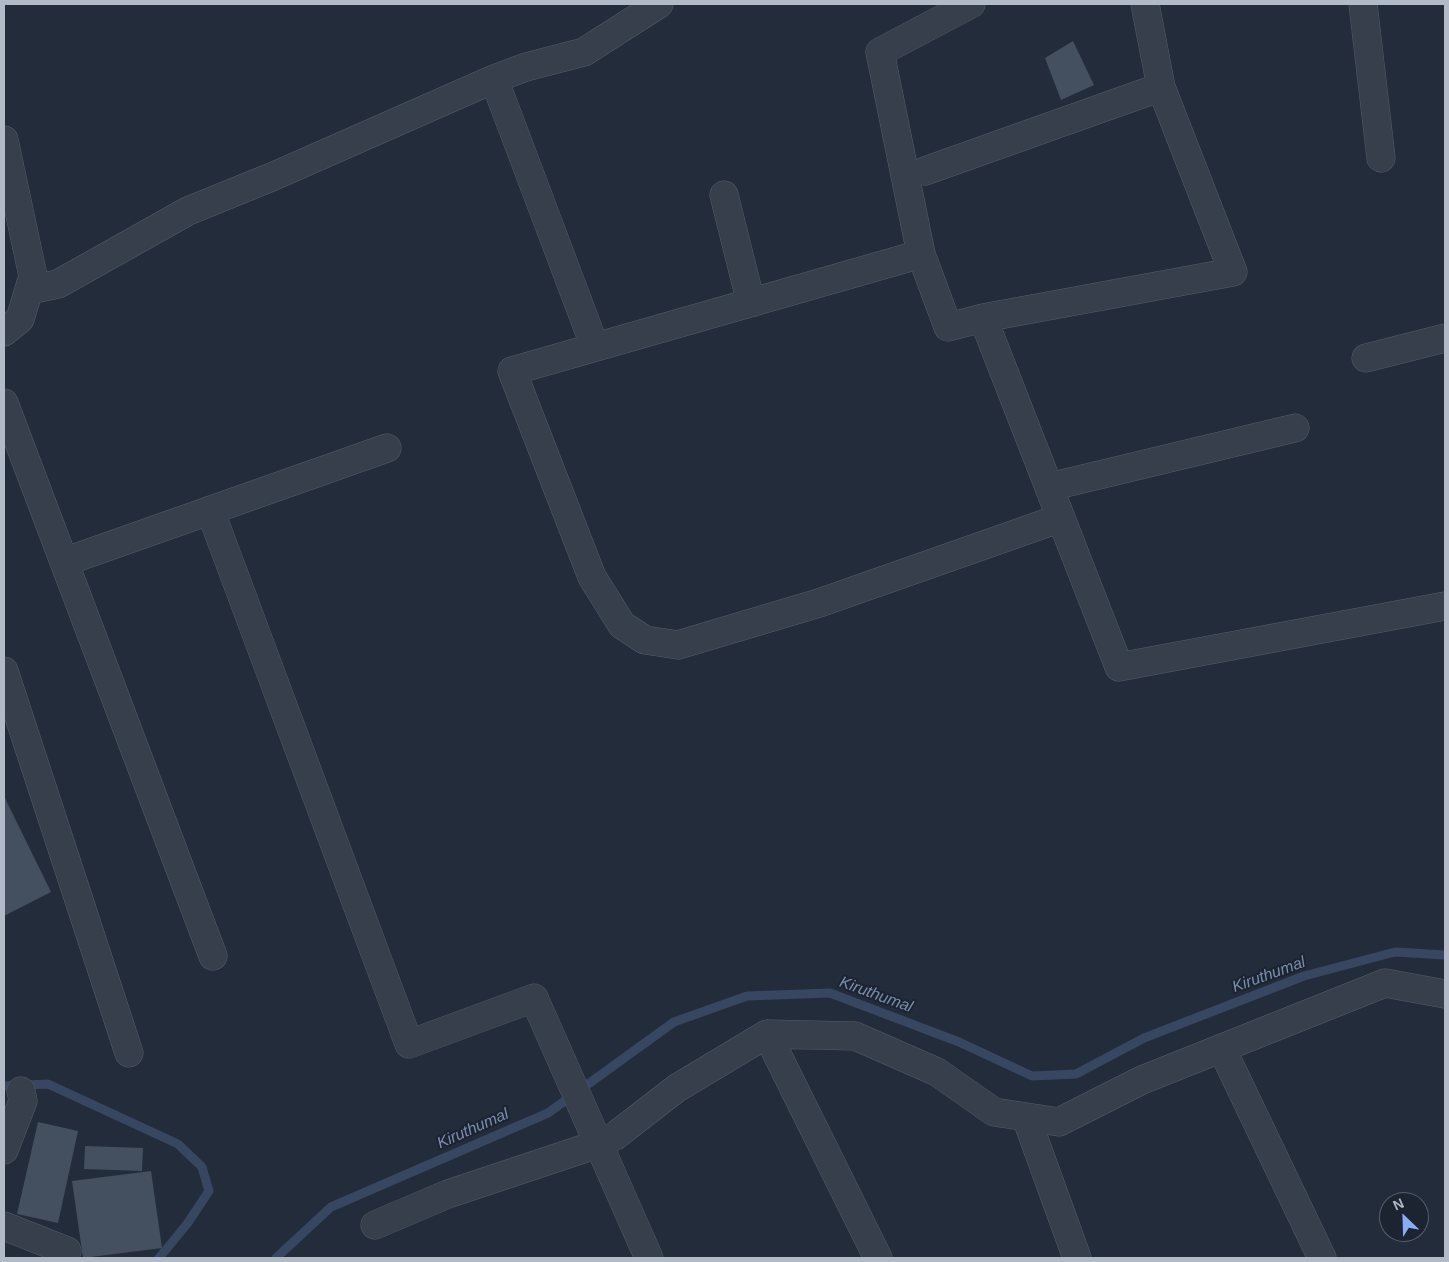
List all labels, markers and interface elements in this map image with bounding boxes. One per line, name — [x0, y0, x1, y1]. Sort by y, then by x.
water label: Kiruthumal — [1230, 953, 1308, 997]
water label: Kiruthumal — [837, 973, 915, 1017]
water label: Kiruthumal — [434, 1105, 512, 1153]
north arrow — [1379, 1192, 1429, 1242]
text: N — [1390, 1195, 1406, 1214]

